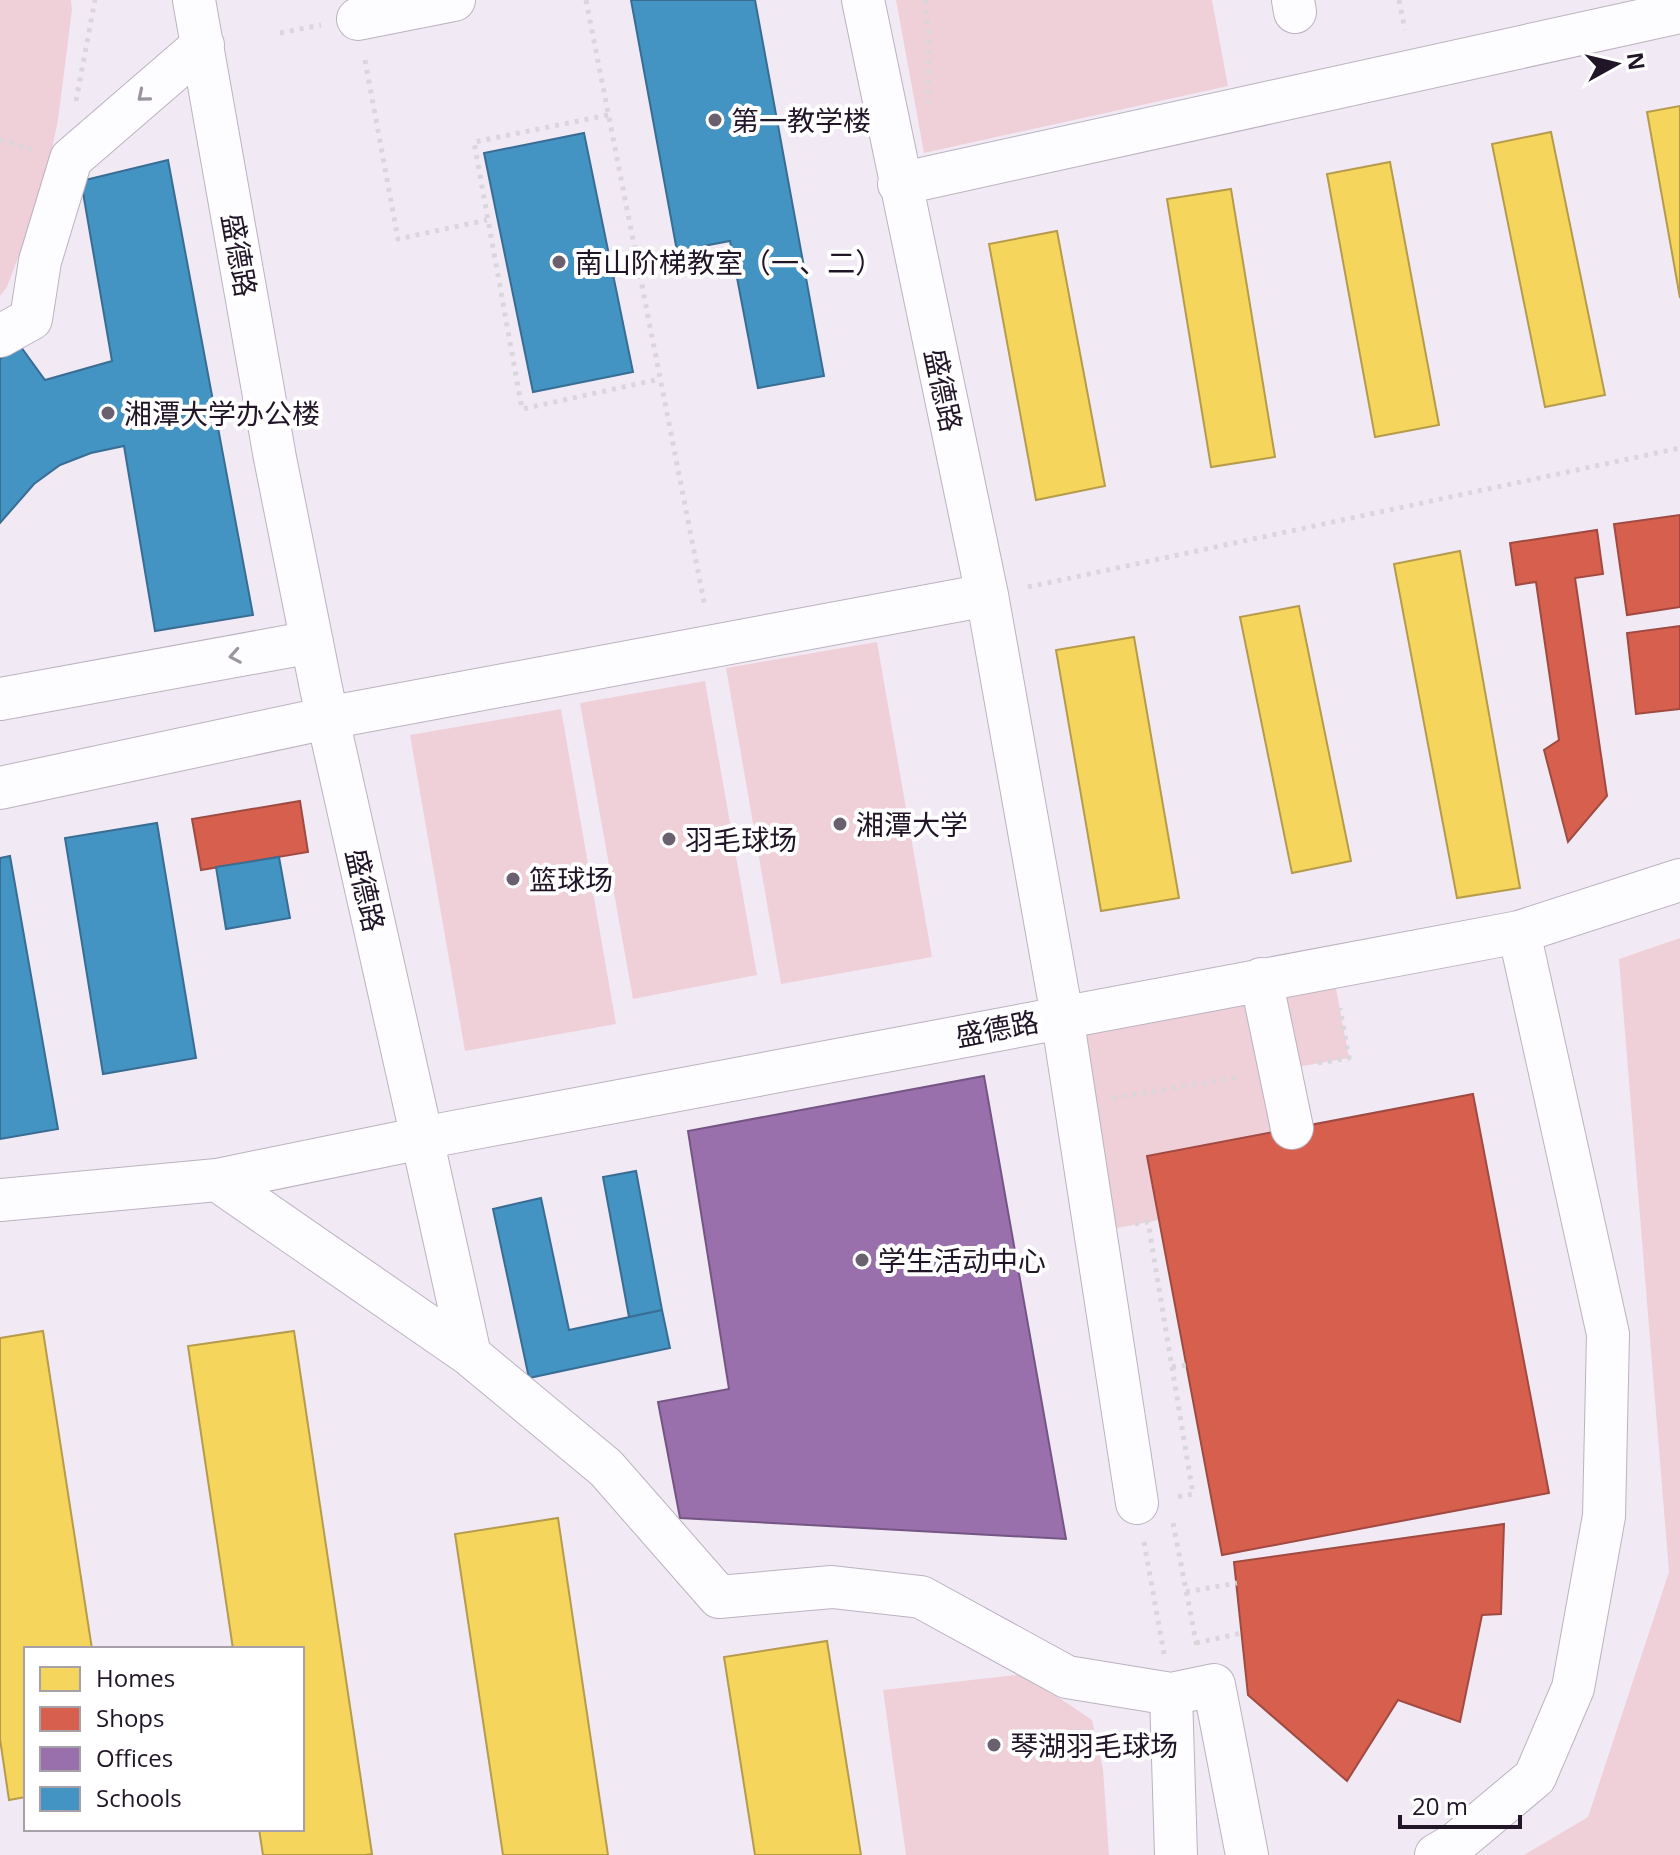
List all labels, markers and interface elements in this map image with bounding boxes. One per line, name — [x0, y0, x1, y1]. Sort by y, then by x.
north arrow — [1576, 24, 1656, 104]
text: N — [1621, 50, 1653, 72]
one-way arrow — [138, 86, 152, 101]
place label: 第一教学楼 — [731, 101, 871, 139]
marker: 第一教学楼 — [706, 111, 724, 129]
street label: 盛德路 — [214, 210, 266, 300]
place label: 南山阶梯教室（一、二） — [575, 243, 883, 281]
marker: 南山阶梯教室（一、二） — [550, 253, 568, 271]
street label: 盛德路 — [917, 345, 971, 435]
place label: 湘潭大学办公楼 — [124, 394, 320, 432]
marker: 湘潭大学办公楼 — [99, 404, 117, 422]
one-way arrow — [228, 646, 242, 663]
place label: 湘潭大学 — [856, 805, 968, 843]
marker: 湘潭大学 — [831, 815, 849, 833]
place label: 羽毛球场 — [685, 820, 797, 858]
marker: 羽毛球场 — [660, 830, 678, 848]
street label: 盛德路 — [338, 845, 394, 935]
place label: 篮球场 — [529, 860, 613, 898]
marker: 篮球场 — [504, 870, 522, 888]
street label: 盛德路 — [952, 1001, 1042, 1055]
place label: 学生活动中心 — [878, 1241, 1046, 1279]
marker: 学生活动中心 — [853, 1251, 871, 1269]
legend — [24, 1647, 304, 1831]
text: Homes — [96, 1661, 175, 1694]
text: Shops — [96, 1701, 164, 1734]
place label: 琴湖羽毛球场 — [1010, 1726, 1178, 1764]
marker: 琴湖羽毛球场 — [985, 1736, 1003, 1754]
text: Offices — [96, 1741, 173, 1774]
scale bar — [1400, 1779, 1520, 1829]
text: Schools — [96, 1781, 182, 1814]
text: 20 m — [1412, 1789, 1468, 1822]

